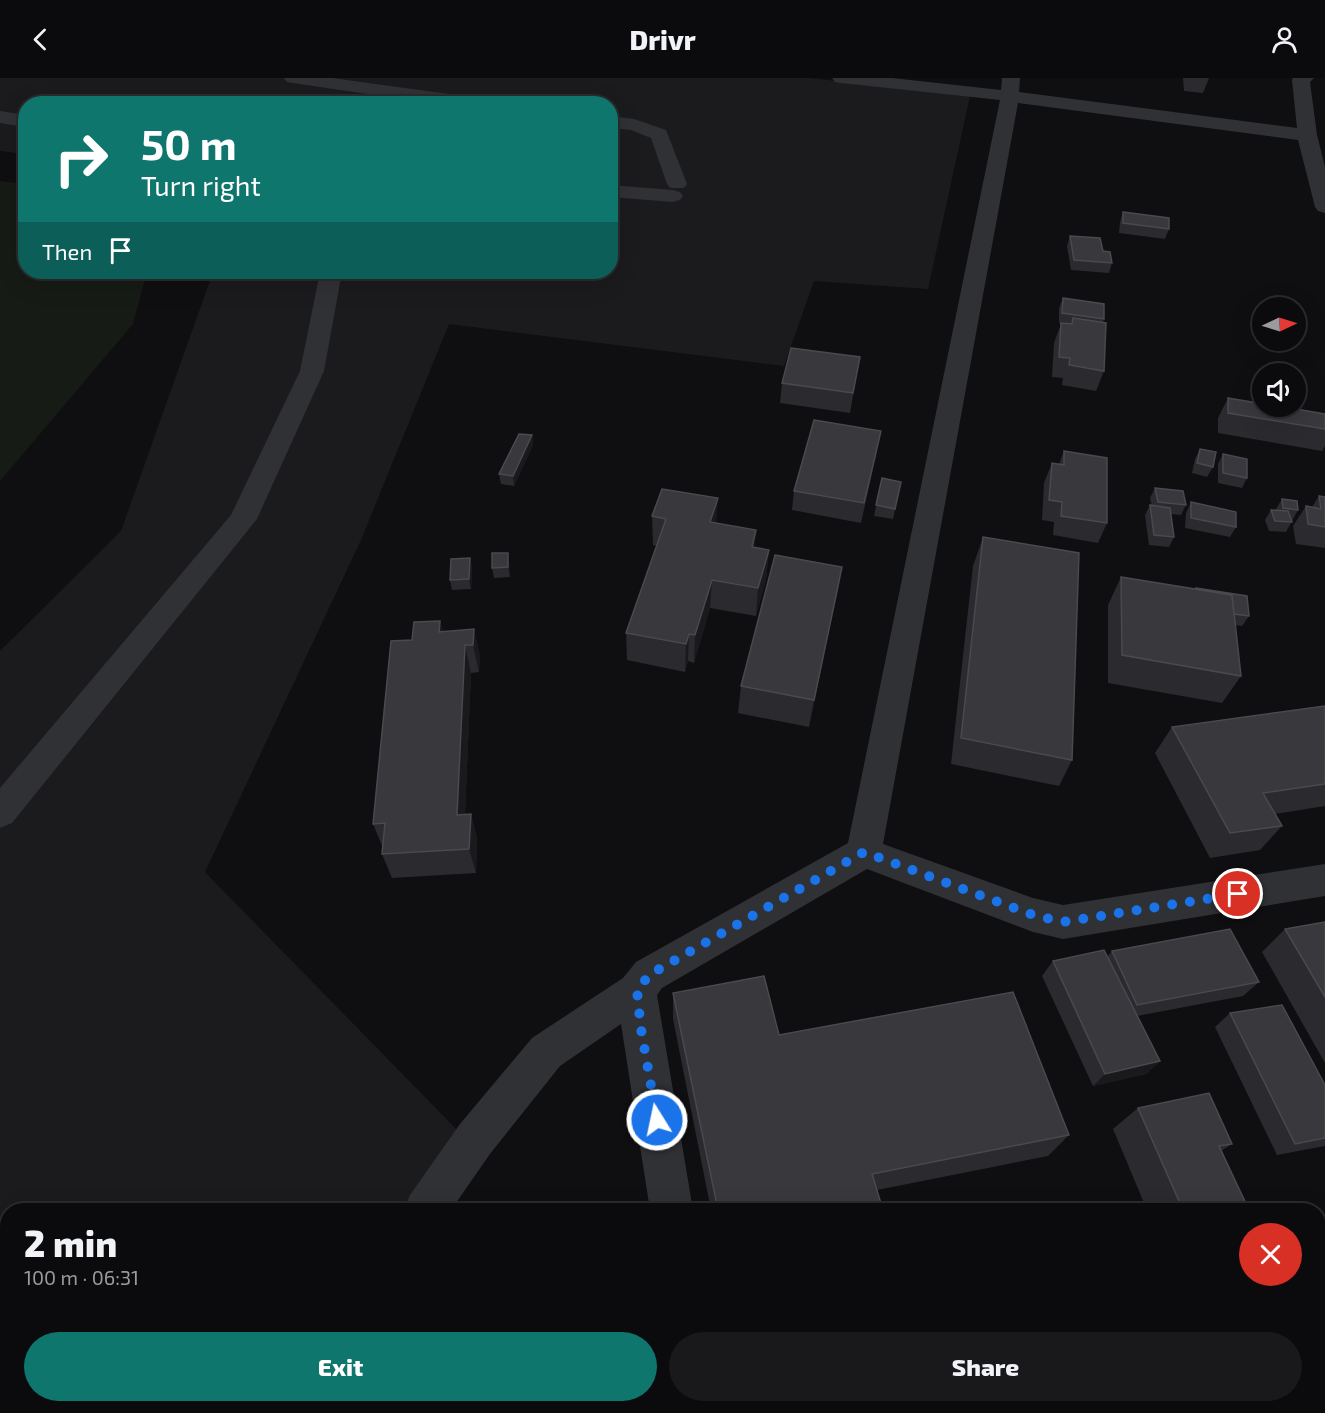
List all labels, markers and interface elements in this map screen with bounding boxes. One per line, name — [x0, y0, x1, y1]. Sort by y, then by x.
icon: back — [24, 23, 57, 56]
text: Drivr — [629, 23, 696, 55]
icon: person — [1268, 23, 1301, 56]
text: 50 m — [141, 118, 237, 168]
icon: right — [42, 120, 120, 198]
text: Turn right — [141, 169, 261, 201]
icon: arrive — [104, 234, 137, 267]
text: Then — [42, 238, 92, 264]
north arrow — [1252, 297, 1306, 351]
map controls — [1252, 297, 1306, 417]
button: sound — [1252, 363, 1306, 417]
pin — [1212, 868, 1263, 919]
icon: arrive — [1221, 877, 1254, 910]
position arrow — [625, 1088, 689, 1152]
text: 2 min — [24, 1221, 117, 1264]
button: close — [1239, 1223, 1302, 1286]
text: 100 m · 06:31 — [24, 1265, 139, 1289]
button: Exit — [24, 1332, 657, 1401]
button: Share — [669, 1332, 1302, 1401]

